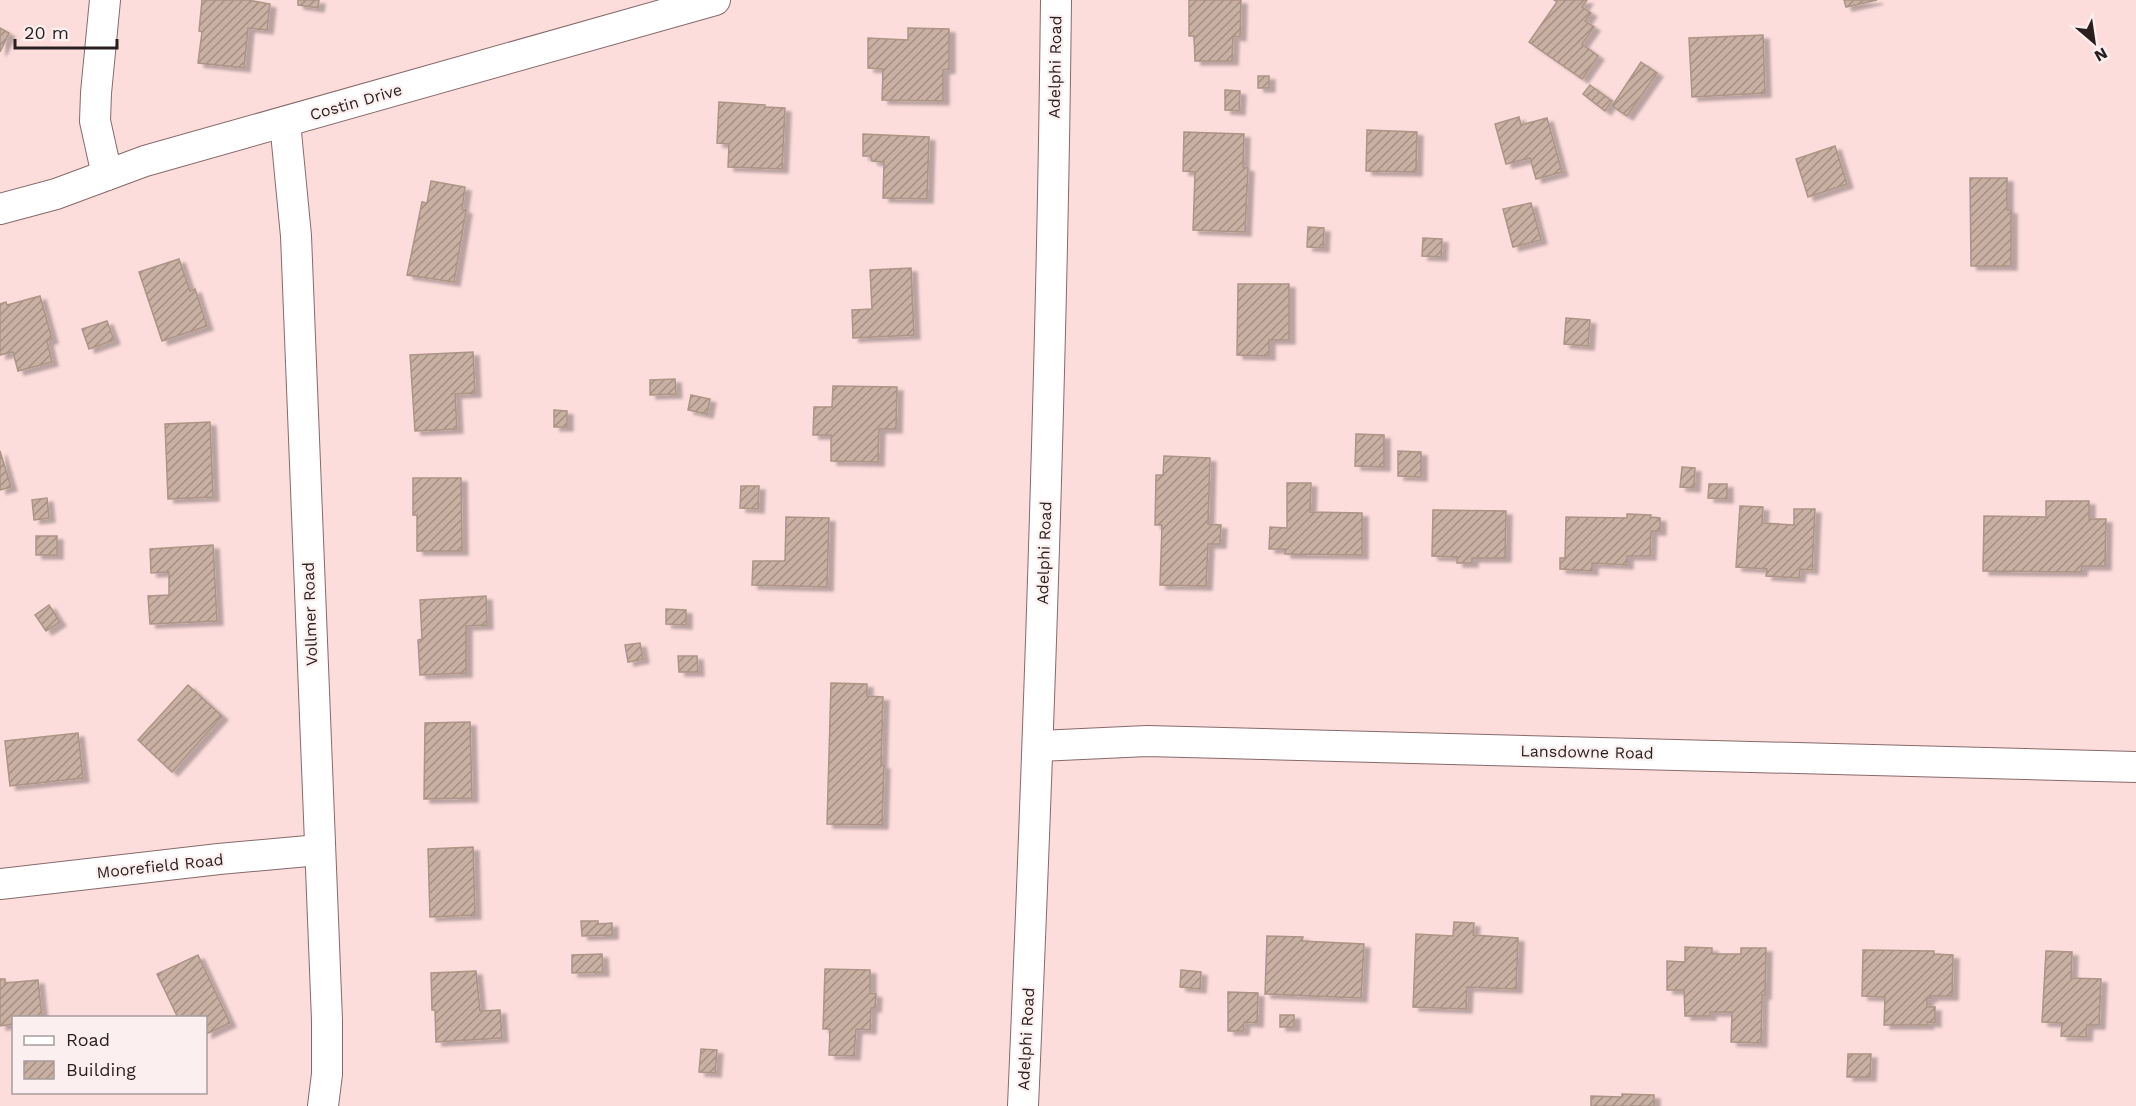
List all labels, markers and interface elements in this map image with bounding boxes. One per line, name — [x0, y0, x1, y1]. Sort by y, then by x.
scale bar — [15, 12, 117, 50]
north arrow — [2064, 12, 2124, 72]
street label: Adelphi Road — [1045, 15, 1065, 119]
text: 20 m — [24, 22, 69, 43]
text: N — [2091, 43, 2111, 66]
street label: Costin Drive — [308, 80, 404, 124]
street label: Adelphi Road — [1033, 501, 1055, 605]
street label: Vollmer Road — [299, 562, 321, 666]
street label: Lansdowne Road — [1520, 741, 1654, 763]
street label: Moorefield Road — [96, 850, 224, 882]
street label: Adelphi Road — [1014, 987, 1038, 1091]
legend — [12, 1016, 207, 1094]
text: Road — [66, 1029, 110, 1050]
text: Building — [66, 1059, 136, 1080]

